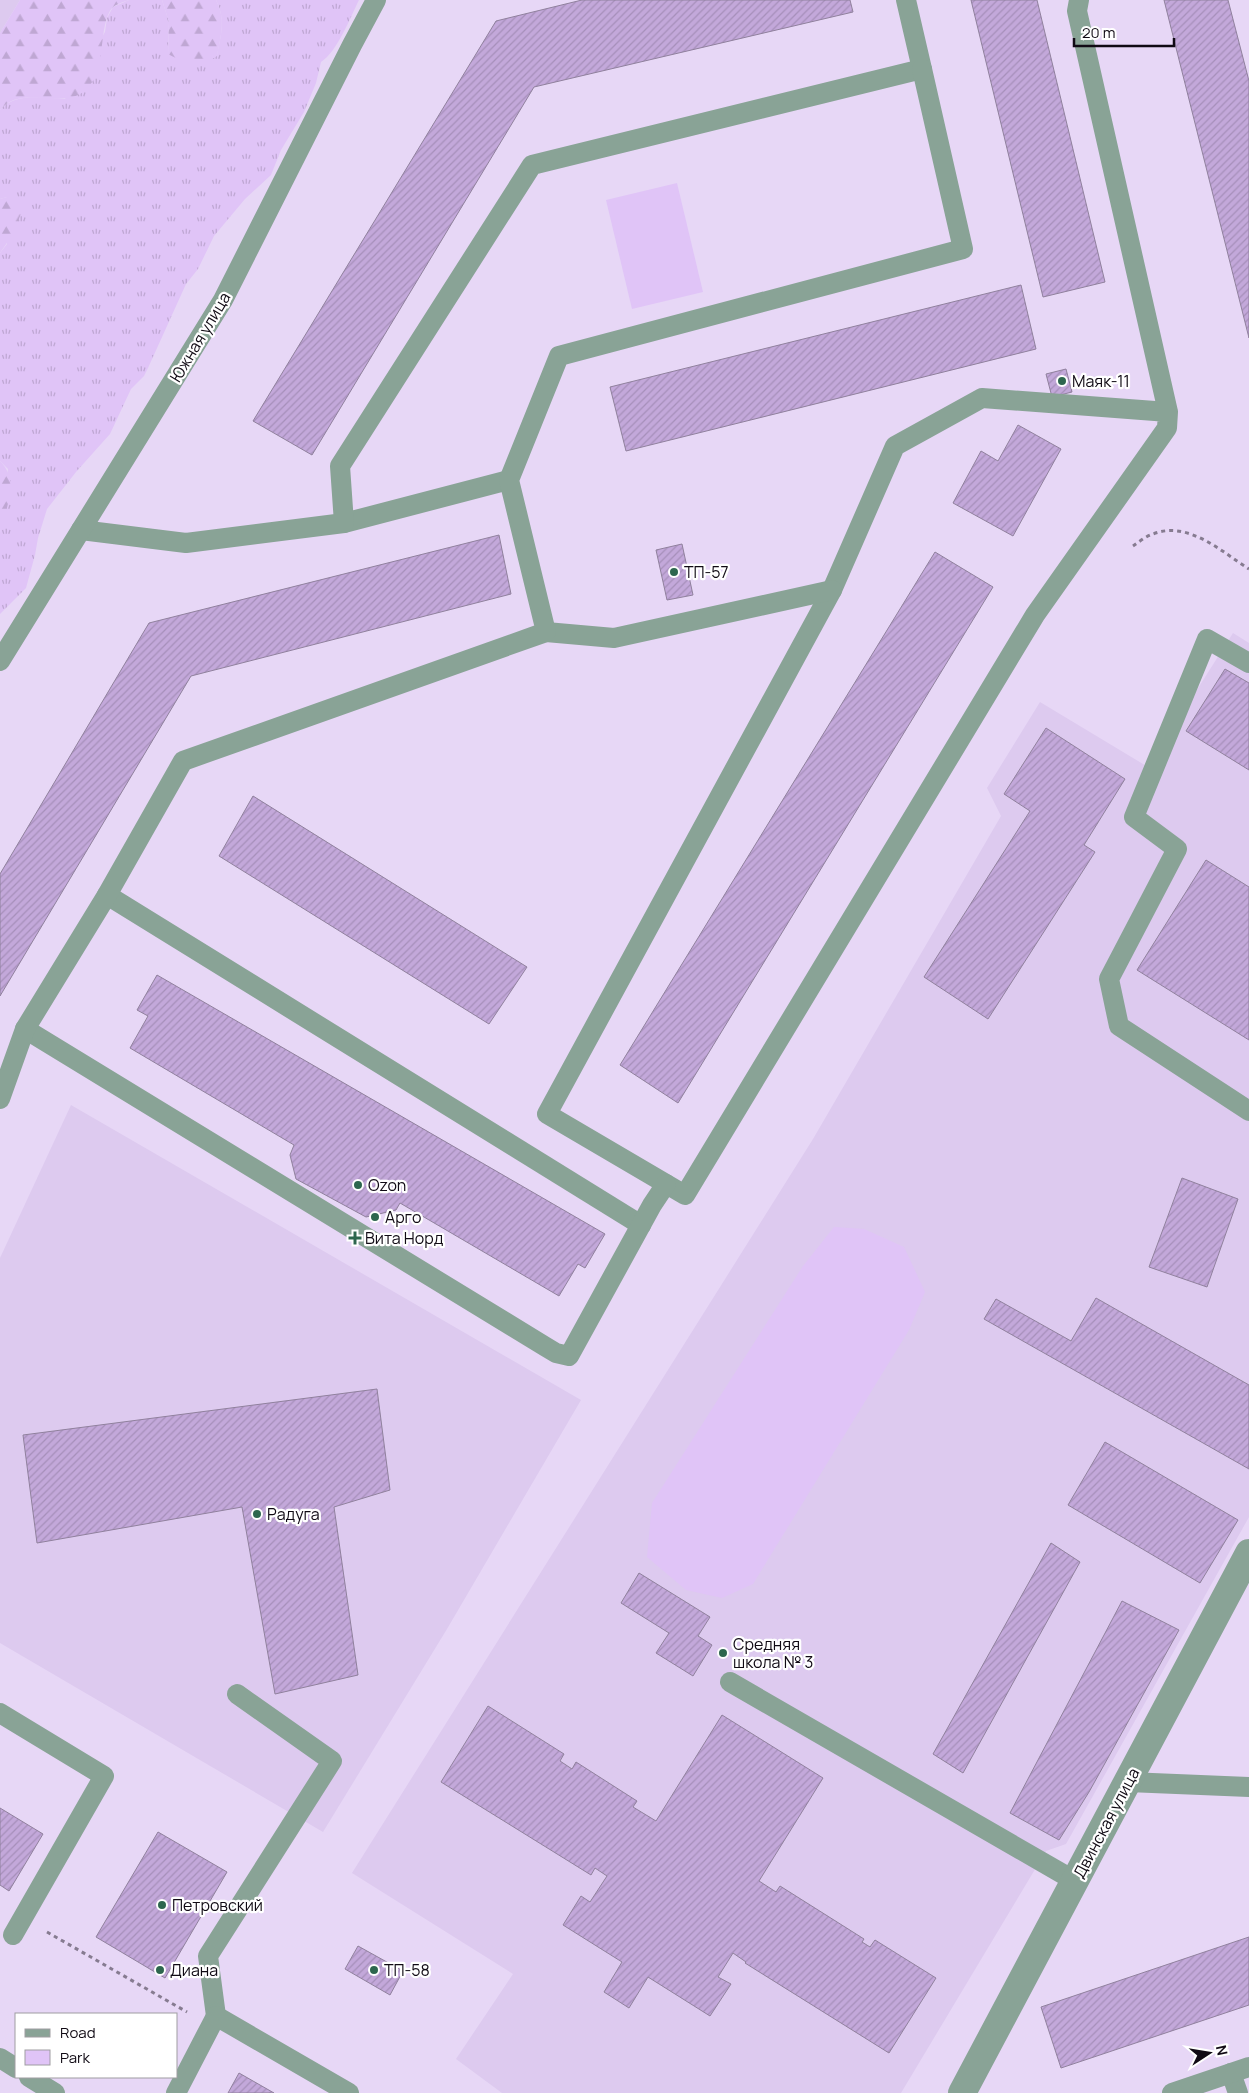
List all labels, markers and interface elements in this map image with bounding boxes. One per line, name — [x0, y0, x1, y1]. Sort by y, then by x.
scale bar — [1074, 15, 1174, 47]
text: 20 m — [1082, 22, 1115, 43]
street label: Южная улица — [165, 288, 235, 386]
place label: Маяк-11 — [1072, 370, 1130, 392]
marker: Маяк-11 — [1056, 375, 1068, 387]
place label: ТП-57 — [684, 561, 729, 583]
marker: ТП-57 — [668, 566, 680, 578]
place label: Ozon — [368, 1174, 406, 1196]
marker: Ozon — [352, 1179, 364, 1191]
place label: Арго — [385, 1206, 421, 1228]
marker: Арго — [369, 1211, 381, 1223]
place label: Вита Норд — [365, 1227, 444, 1249]
marker: Вита Норд — [349, 1232, 361, 1244]
place label: Радуга — [267, 1503, 320, 1525]
marker: Радуга — [251, 1508, 263, 1520]
place label: Средняя школа № 3 — [733, 1633, 813, 1673]
marker: Средняя школа № 3 — [717, 1647, 729, 1659]
street label: Двинская улица — [1068, 1764, 1144, 1882]
place label: Петровский — [172, 1894, 263, 1916]
marker: Петровский — [156, 1899, 168, 1911]
place label: Диана — [170, 1959, 218, 1981]
place label: ТП-58 — [384, 1959, 430, 1981]
marker: Диана — [154, 1964, 166, 1976]
marker: ТП-58 — [368, 1964, 380, 1976]
legend — [15, 2013, 178, 2078]
text: Road — [60, 2022, 96, 2043]
north arrow — [1184, 2028, 1234, 2078]
text: N — [1212, 2043, 1233, 2057]
text: Park — [60, 2047, 90, 2068]

